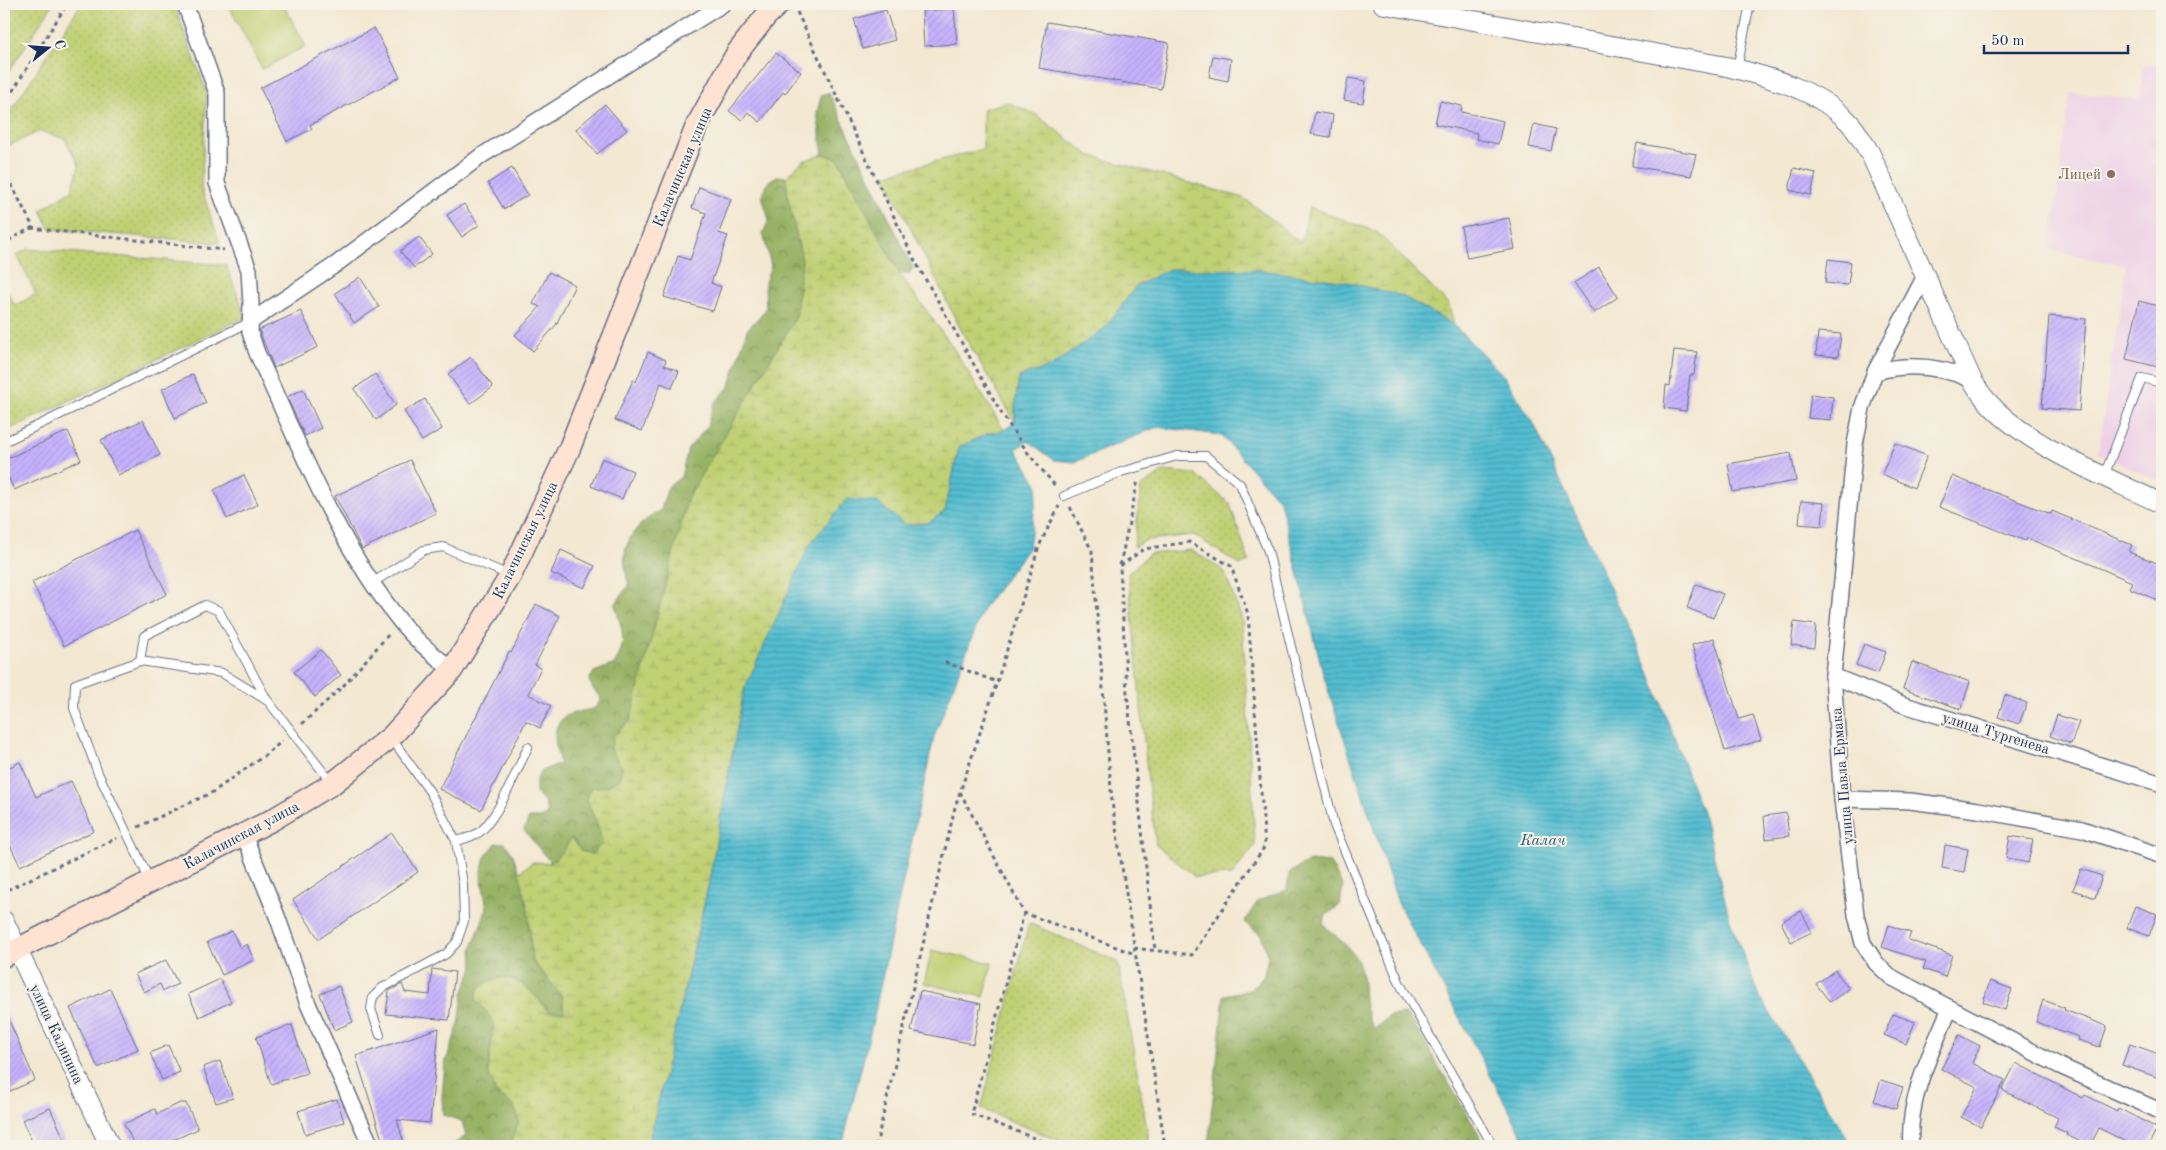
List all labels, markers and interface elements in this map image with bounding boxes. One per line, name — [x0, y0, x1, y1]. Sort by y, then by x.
north arrow — [22, 22, 72, 72]
scale bar — [1984, 22, 2127, 54]
text: 50 m — [1991, 34, 2025, 49]
text: С — [51, 38, 68, 51]
street label: Калачинская улица — [651, 105, 716, 230]
place label: Лицей — [2058, 168, 2101, 183]
marker: Лицей — [2105, 168, 2117, 180]
street label: Калачинская улица — [491, 479, 562, 602]
street label: улица Павла Ермака — [1830, 706, 1857, 845]
street label: улица Тургенева — [1940, 711, 2052, 758]
street label: Калачинская улица — [181, 799, 303, 873]
water label: Калач — [1519, 833, 1566, 849]
street label: улица Калинина — [26, 982, 86, 1087]

